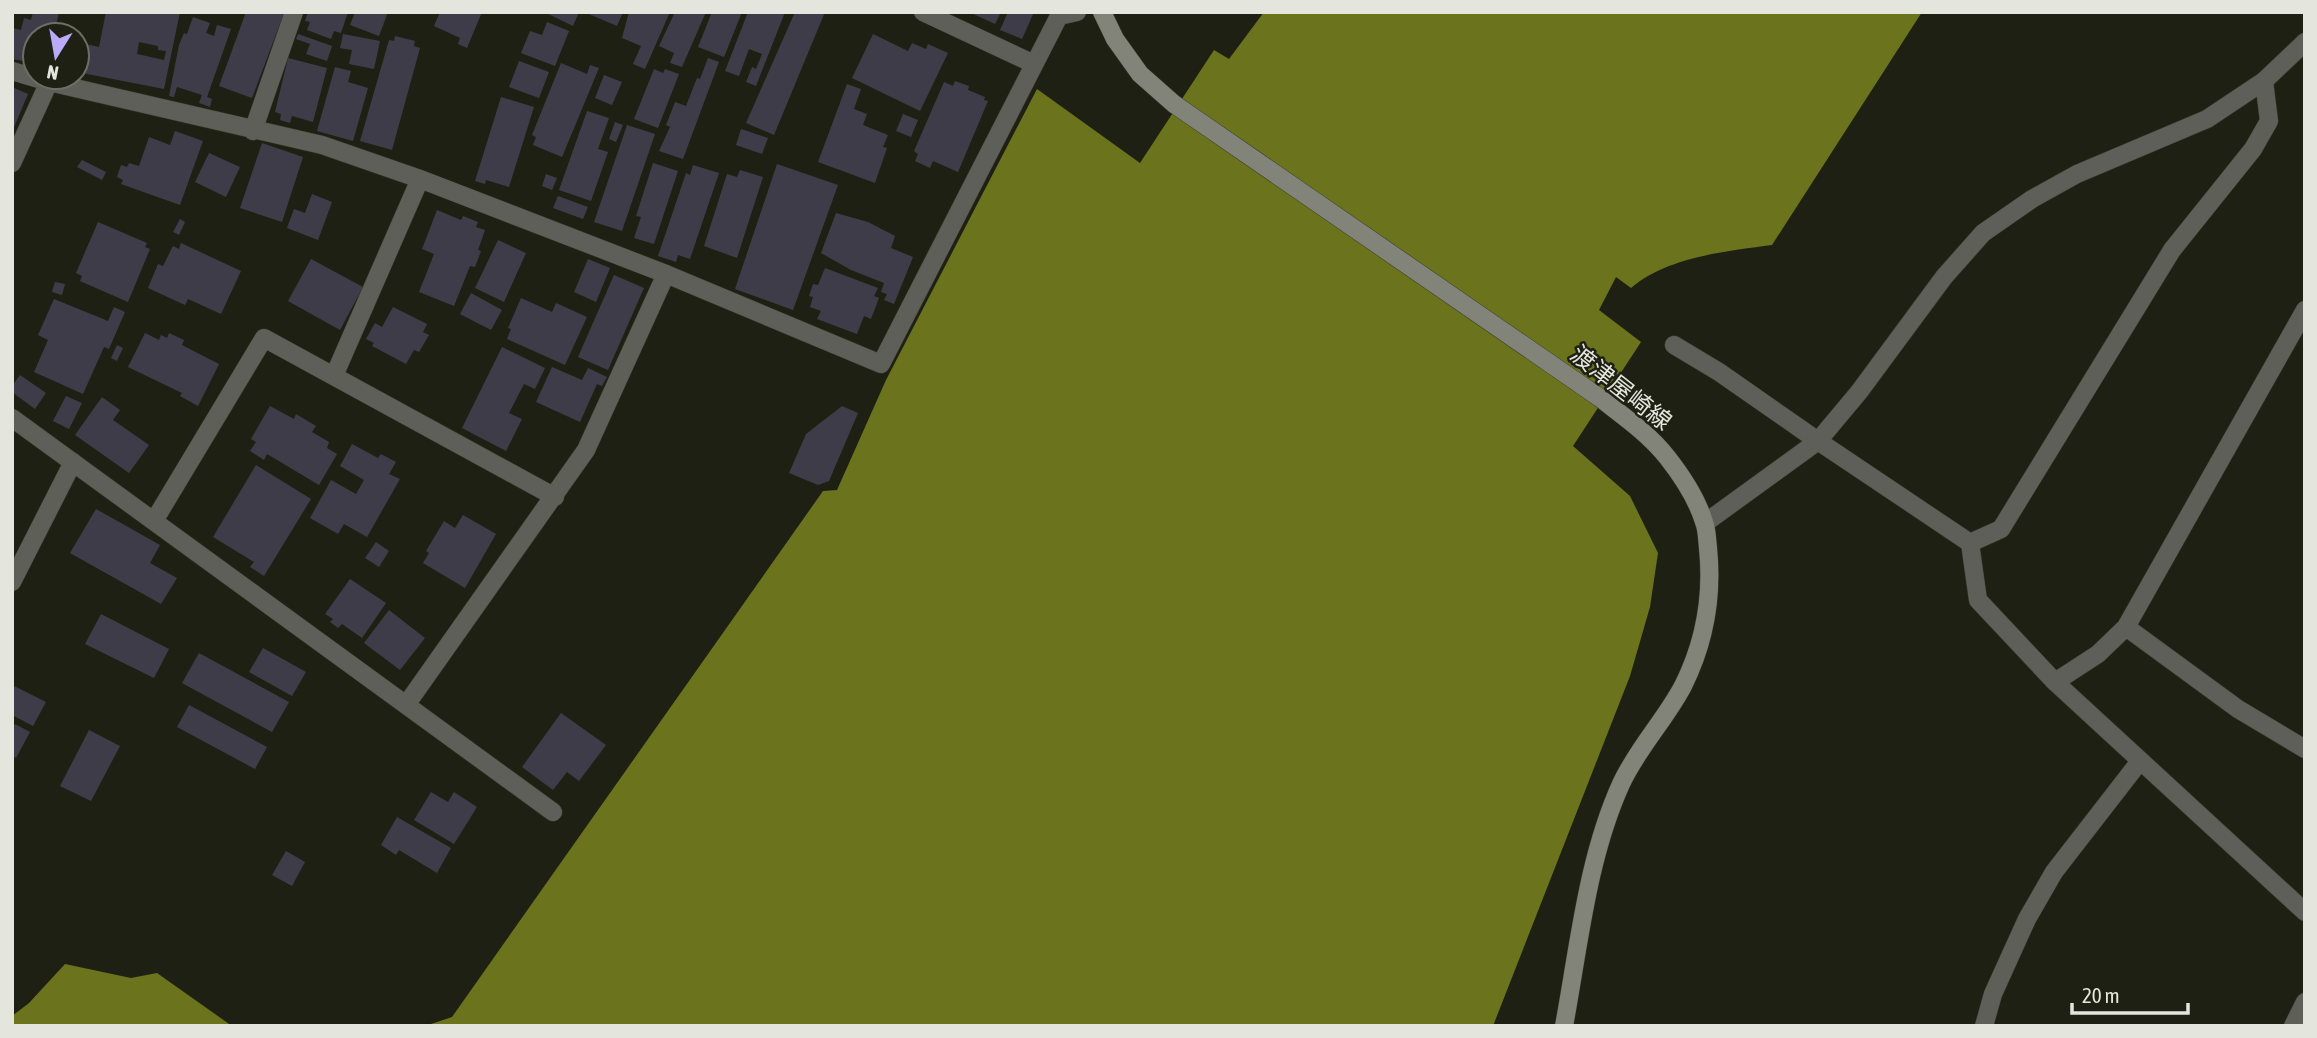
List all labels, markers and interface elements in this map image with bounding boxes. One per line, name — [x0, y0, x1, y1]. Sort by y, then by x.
north arrow — [21, 21, 91, 91]
text: N — [45, 61, 60, 85]
street label: 渡津屋崎線 — [1566, 340, 1677, 435]
scale bar — [2072, 972, 2188, 1016]
text: 20 m — [2082, 983, 2120, 1007]

